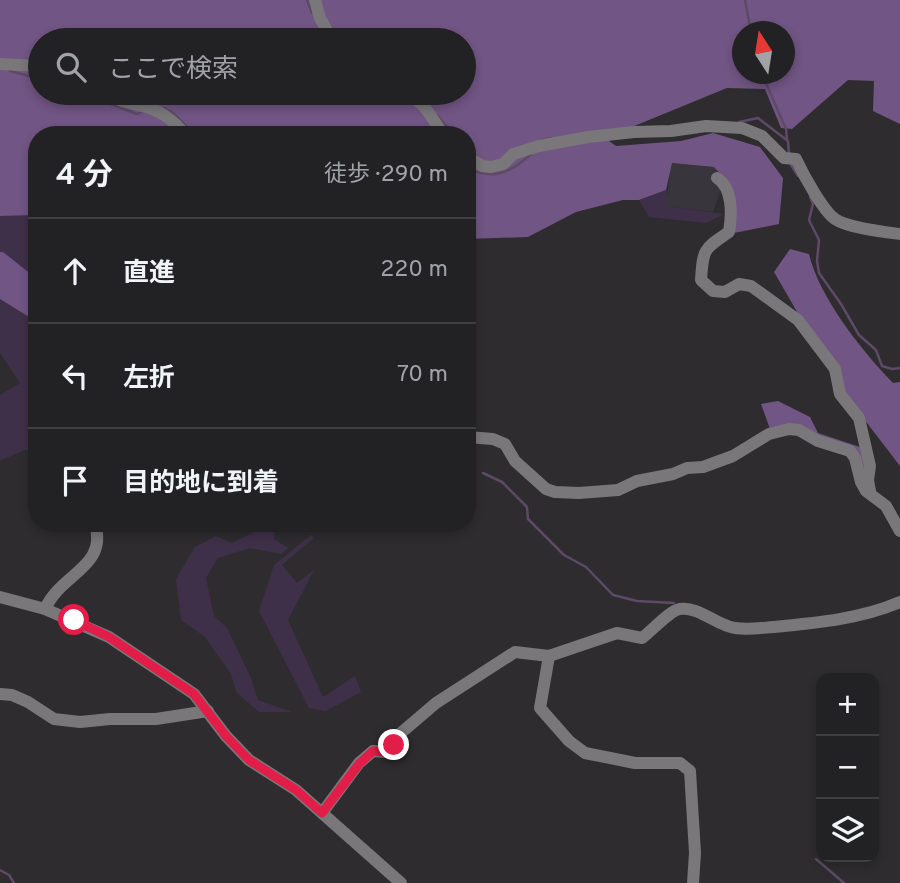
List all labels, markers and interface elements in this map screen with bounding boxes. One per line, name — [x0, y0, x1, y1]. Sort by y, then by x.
north arrow — [732, 21, 795, 84]
search box — [28, 28, 476, 105]
icon: search — [52, 48, 90, 86]
text: ここで検索 — [108, 54, 238, 87]
text: 4 分 — [56, 158, 113, 195]
text: 徒歩 · 290 m — [324, 161, 448, 190]
icon: ahead — [56, 252, 94, 290]
text: 220 m — [380, 256, 448, 285]
text: 直進 — [123, 258, 175, 291]
icon: left — [56, 357, 94, 395]
text: 70 m — [397, 361, 448, 390]
text: 左折 — [123, 363, 175, 396]
icon: arrive — [56, 462, 94, 500]
text: 目的地に到着 — [123, 468, 279, 501]
route start — [58, 604, 89, 635]
map controls — [816, 673, 879, 862]
button: + — [816, 673, 879, 736]
route end — [378, 729, 409, 760]
button: − — [816, 736, 879, 799]
button: layers — [816, 799, 879, 862]

